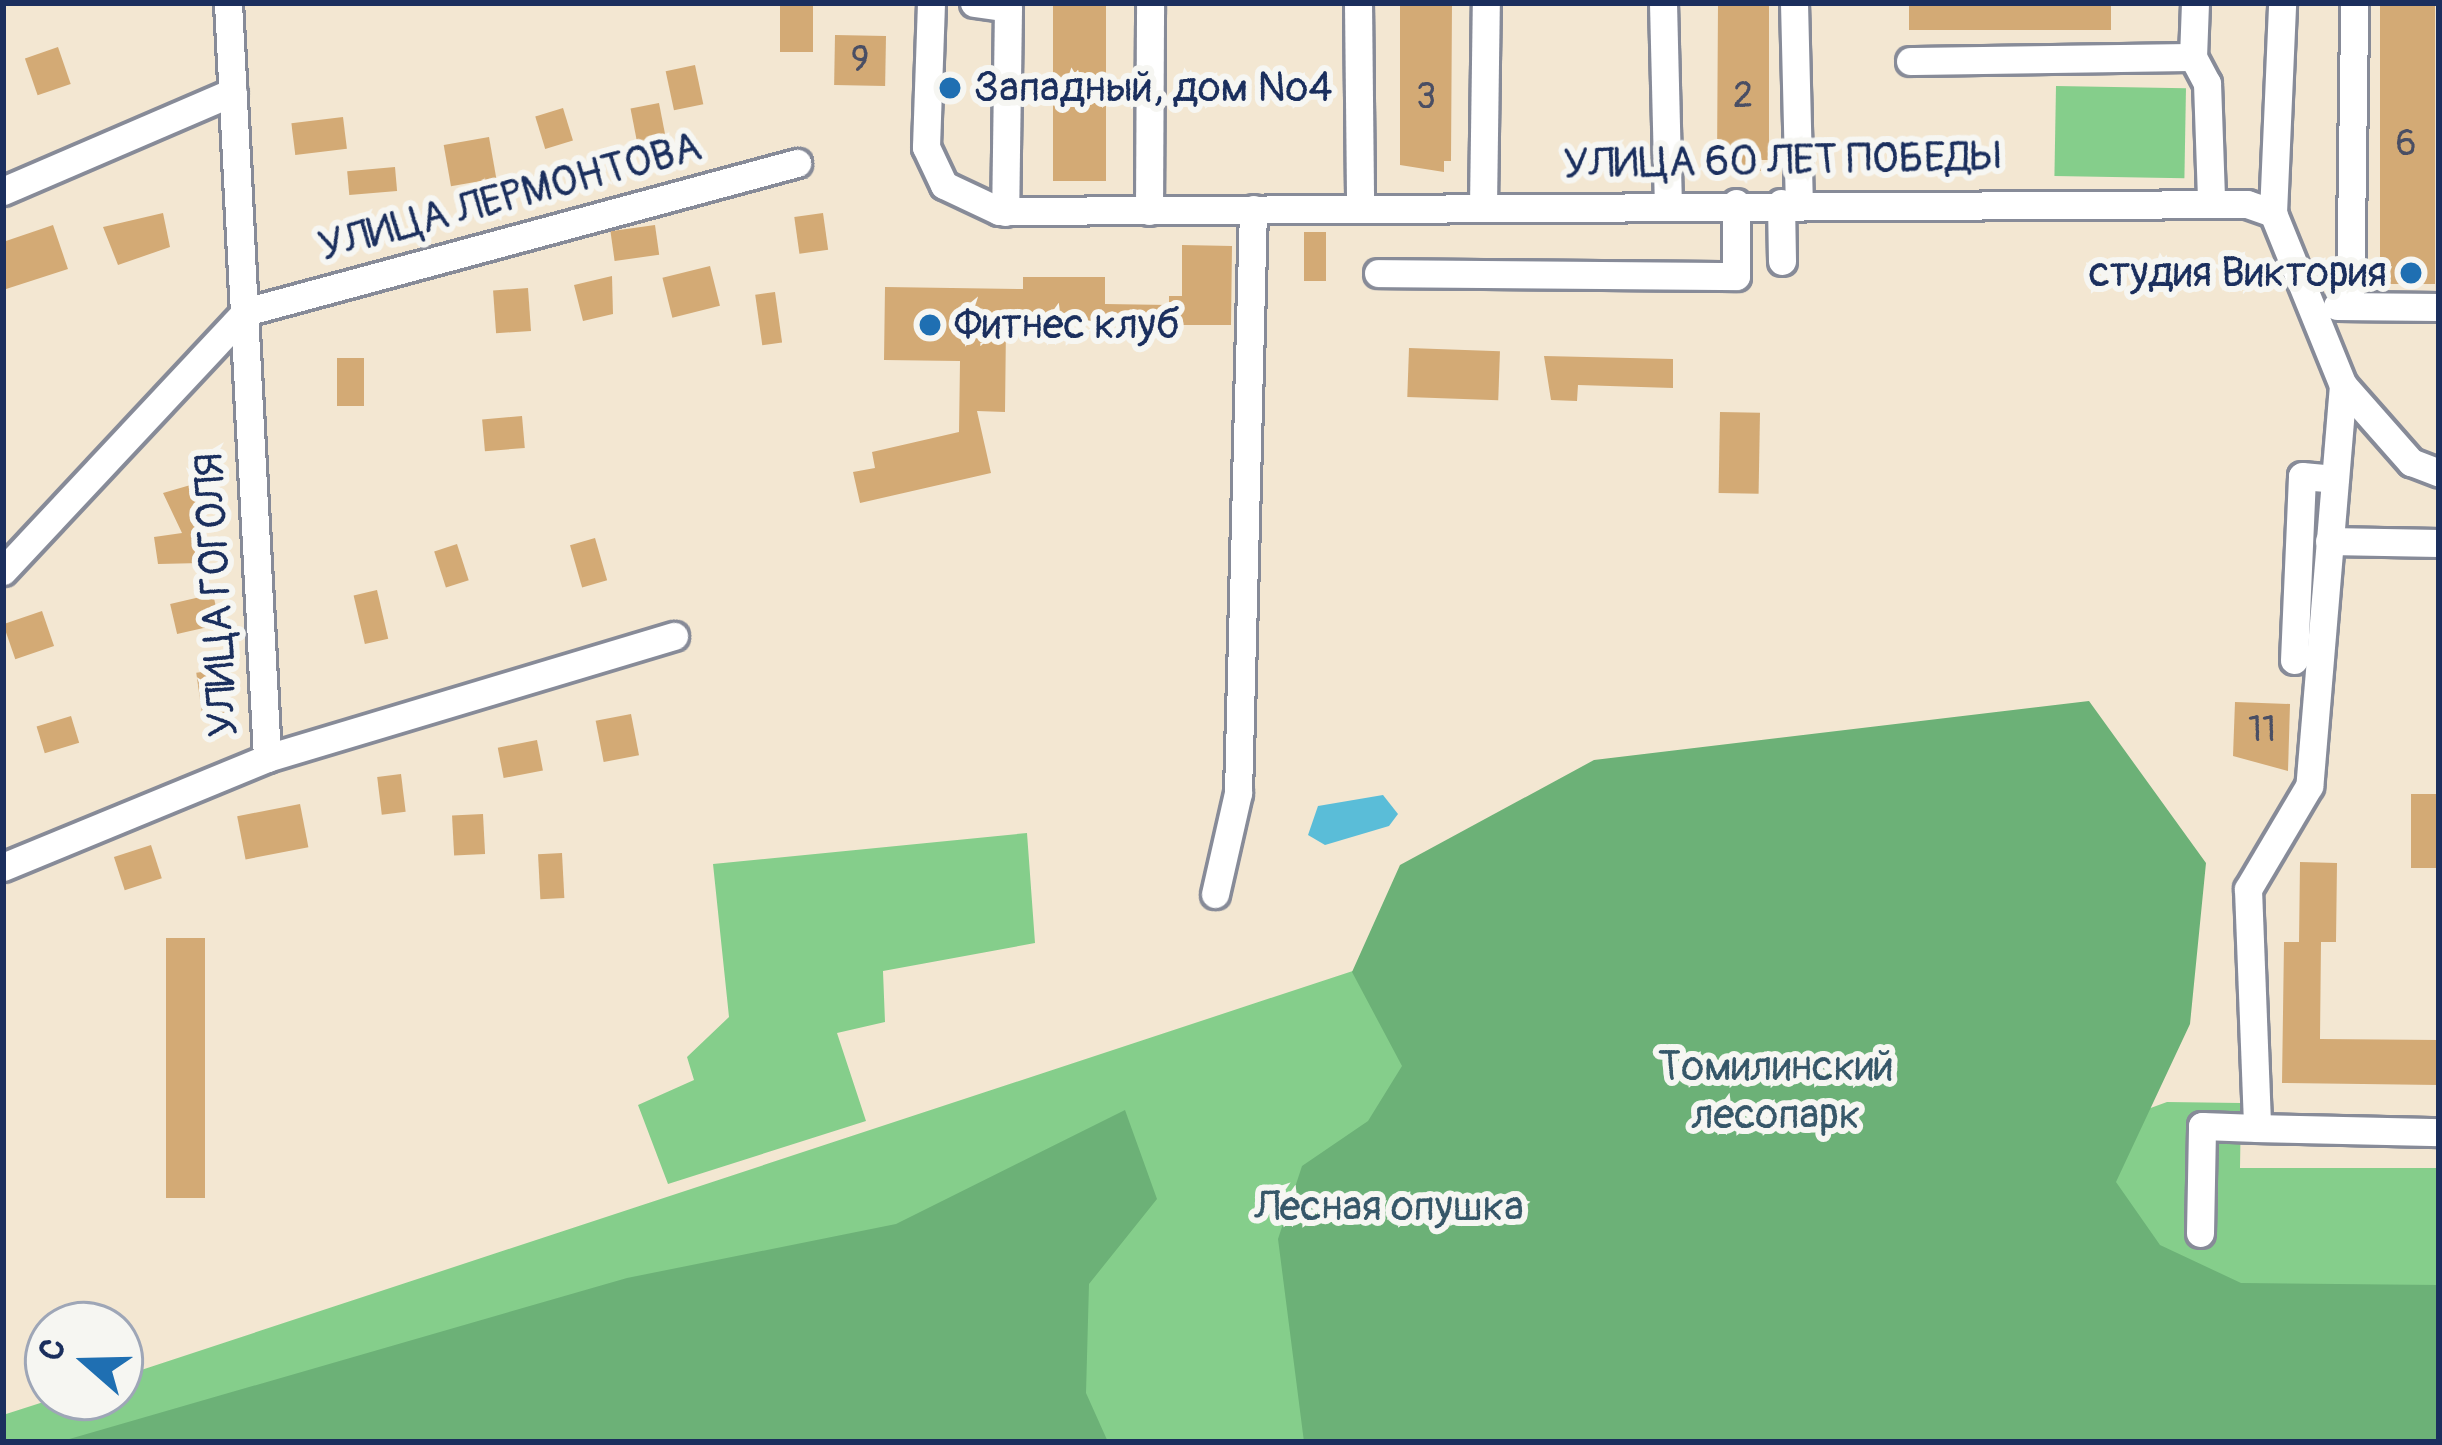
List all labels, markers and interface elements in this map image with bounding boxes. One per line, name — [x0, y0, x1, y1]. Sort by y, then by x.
house number: 9 — [851, 38, 869, 82]
place label: Западный, дом №4 — [974, 63, 1333, 113]
house number: 2 — [1733, 74, 1753, 118]
marker: Западный, дом №4 — [937, 75, 963, 101]
house number: 3 — [1416, 75, 1436, 119]
street label: УЛИЦА ЛЕРМОНТОВА — [313, 122, 707, 272]
house number: 6 — [2396, 122, 2416, 166]
street label: УЛИЦА 60 ЛЕТ ПОБЕДЫ — [1563, 132, 2001, 190]
place label: студия Виктория — [2089, 248, 2387, 298]
marker: студия Виктория — [2398, 260, 2424, 286]
place label: Фитнес клуб — [954, 300, 1180, 350]
marker: Фитнес клуб — [917, 312, 943, 338]
street label: УЛИЦА ГОГОЛЯ — [184, 451, 250, 739]
house number: 11 — [2248, 708, 2276, 752]
park label: Томилинский лесопарк — [1658, 1042, 1894, 1140]
park label: Лесная опушка — [1254, 1182, 1524, 1232]
north arrow — [24, 1301, 144, 1421]
text: С — [30, 1333, 75, 1366]

